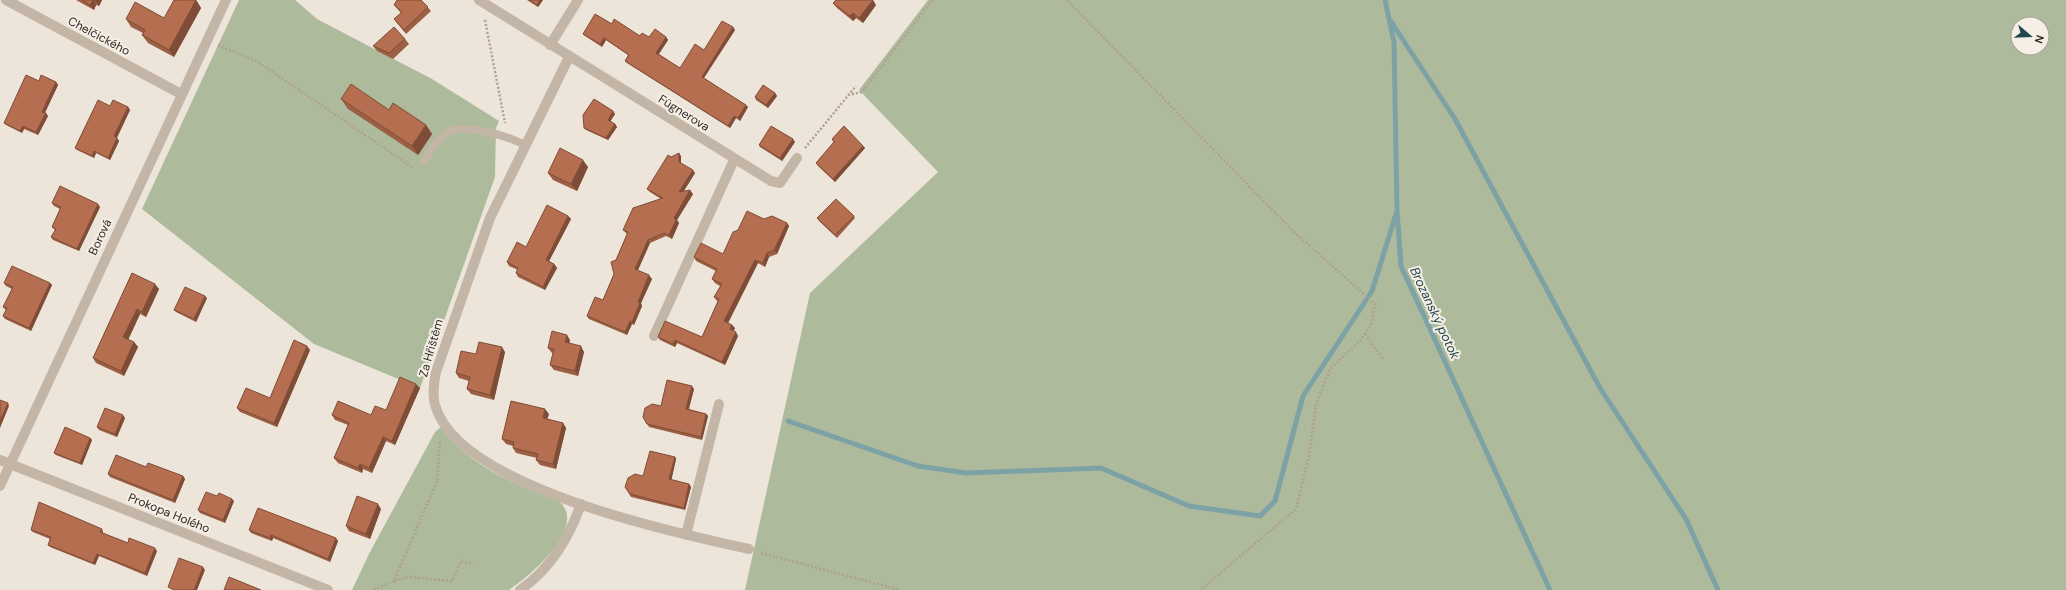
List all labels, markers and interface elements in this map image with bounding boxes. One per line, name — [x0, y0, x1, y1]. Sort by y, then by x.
street label: Chelčického — [65, 13, 133, 59]
north arrow — [2010, 16, 2050, 56]
text: N — [2032, 33, 2047, 45]
street label: Fügnerova — [655, 91, 713, 135]
street label: Borová — [85, 216, 115, 258]
water label: Brozanský potok — [1406, 264, 1464, 362]
street label: Za Hřištěm — [415, 317, 447, 379]
street label: Prokopa Holého — [126, 489, 212, 537]

